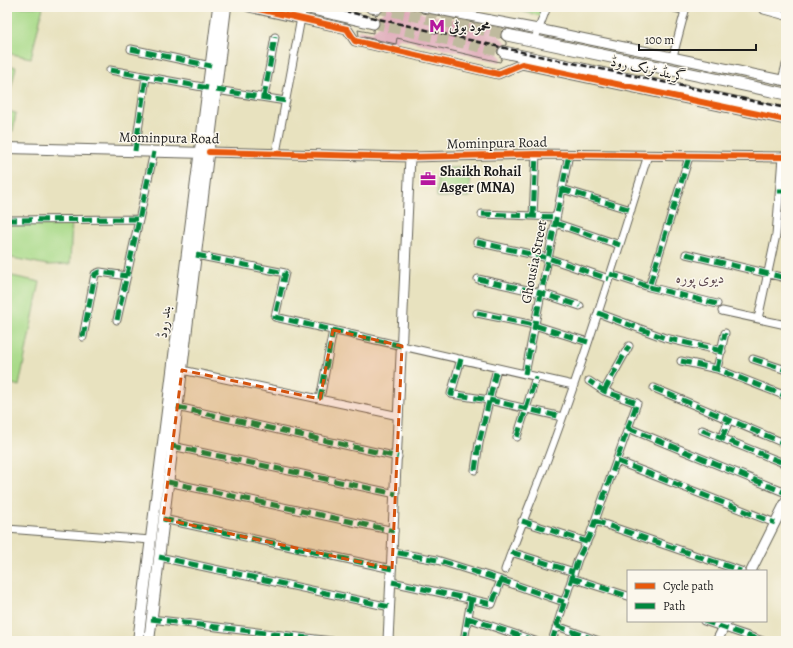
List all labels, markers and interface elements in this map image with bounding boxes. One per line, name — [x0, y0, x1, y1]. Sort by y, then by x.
metro station icon: محمود بوٹی — [428, 17, 446, 35]
place label: محمود بوٹی — [448, 17, 491, 36]
scale bar — [639, 26, 756, 52]
text: 100 m — [645, 32, 674, 48]
street label: گرینڈ ٹرنک روڈ — [609, 52, 687, 86]
street label: Mominpura Road — [119, 128, 220, 148]
street label: Mominpura Road — [447, 133, 548, 153]
place label: Shaikh Rohail Asger (MNA) — [439, 162, 521, 197]
office icon: Shaikh Rohail Asger (MNA) — [419, 170, 437, 188]
street label: Ghousia Street — [517, 218, 551, 305]
district label: دیوی پورہ — [676, 268, 724, 289]
street label: بند روڈ — [153, 305, 175, 339]
legend — [627, 570, 767, 622]
text: Cycle path — [663, 578, 714, 594]
text: Path — [663, 598, 686, 614]

